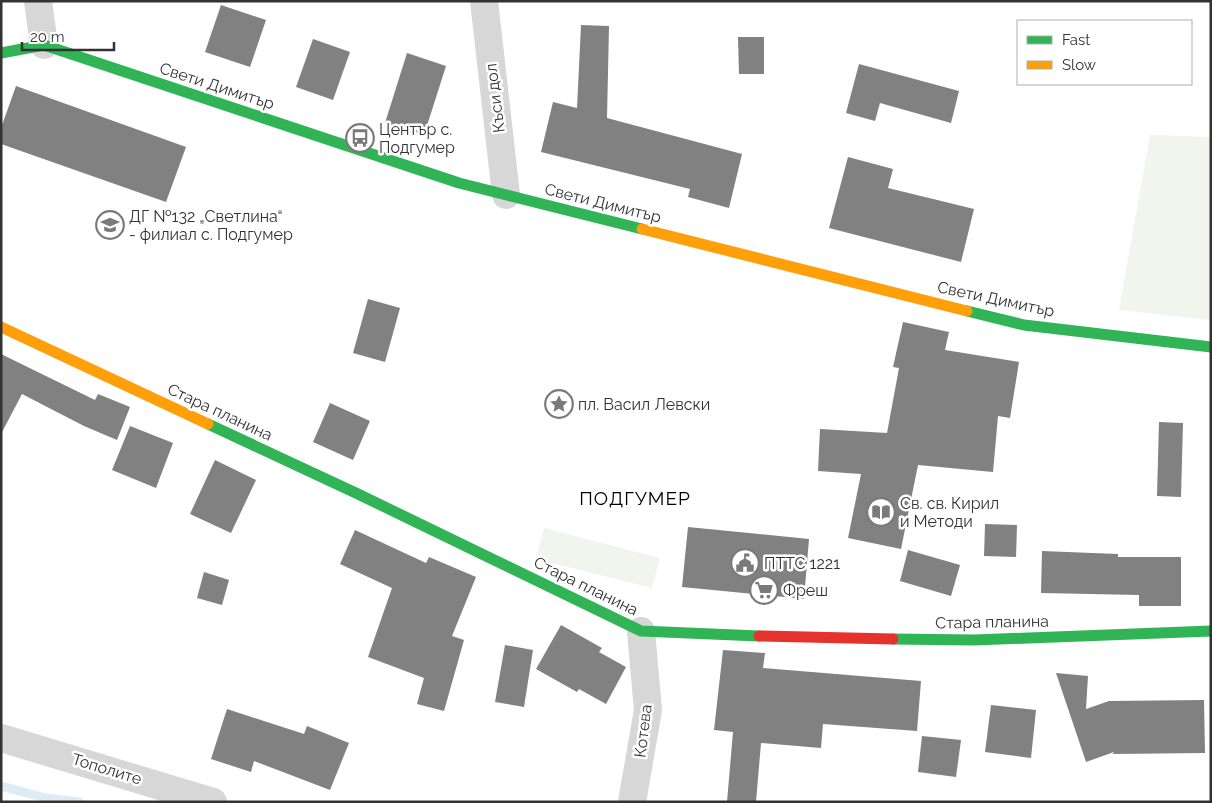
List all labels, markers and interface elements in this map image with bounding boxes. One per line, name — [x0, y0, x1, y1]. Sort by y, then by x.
scale bar — [22, 20, 115, 52]
legend — [1017, 20, 1192, 85]
text: 20 m — [30, 28, 65, 46]
text: Fast — [1062, 31, 1090, 49]
text: Slow — [1062, 56, 1096, 74]
street label: Свети Димитър — [157, 59, 277, 114]
street label: Къси дол — [481, 62, 509, 134]
place label: Център с. Подгумер — [379, 120, 455, 157]
bus stop icon: Център с. Подгумер — [345, 123, 375, 153]
street label: Свети Димитър — [543, 179, 663, 227]
place label: ДГ №132 „Светлина“ - филиал с. Подгумер — [129, 207, 293, 244]
school or university icon: ДГ №132 „Светлина“ - филиал с. Подгумер — [95, 210, 125, 240]
street label: Свети Димитър — [936, 277, 1056, 321]
street label: Стара планина — [164, 379, 276, 445]
place icon: пл. Васил Левски — [544, 389, 574, 419]
place label: пл. Васил Левски — [578, 395, 710, 414]
district label: ПОДГУМЕР — [579, 487, 691, 509]
place label: Св. св. Кирил и Методи — [900, 494, 999, 531]
library icon: Св. св. Кирил и Методи — [866, 497, 896, 527]
public building icon: ПТТС 1221 — [730, 548, 760, 578]
street label: Стара планина — [531, 553, 641, 619]
place label: ПТТС 1221 — [764, 554, 840, 573]
supermarket icon: Фреш — [749, 575, 779, 605]
place label: Фреш — [783, 581, 828, 600]
street label: Стара планина — [935, 612, 1049, 632]
street label: Котева — [630, 703, 656, 759]
street label: Тополите — [70, 749, 144, 789]

